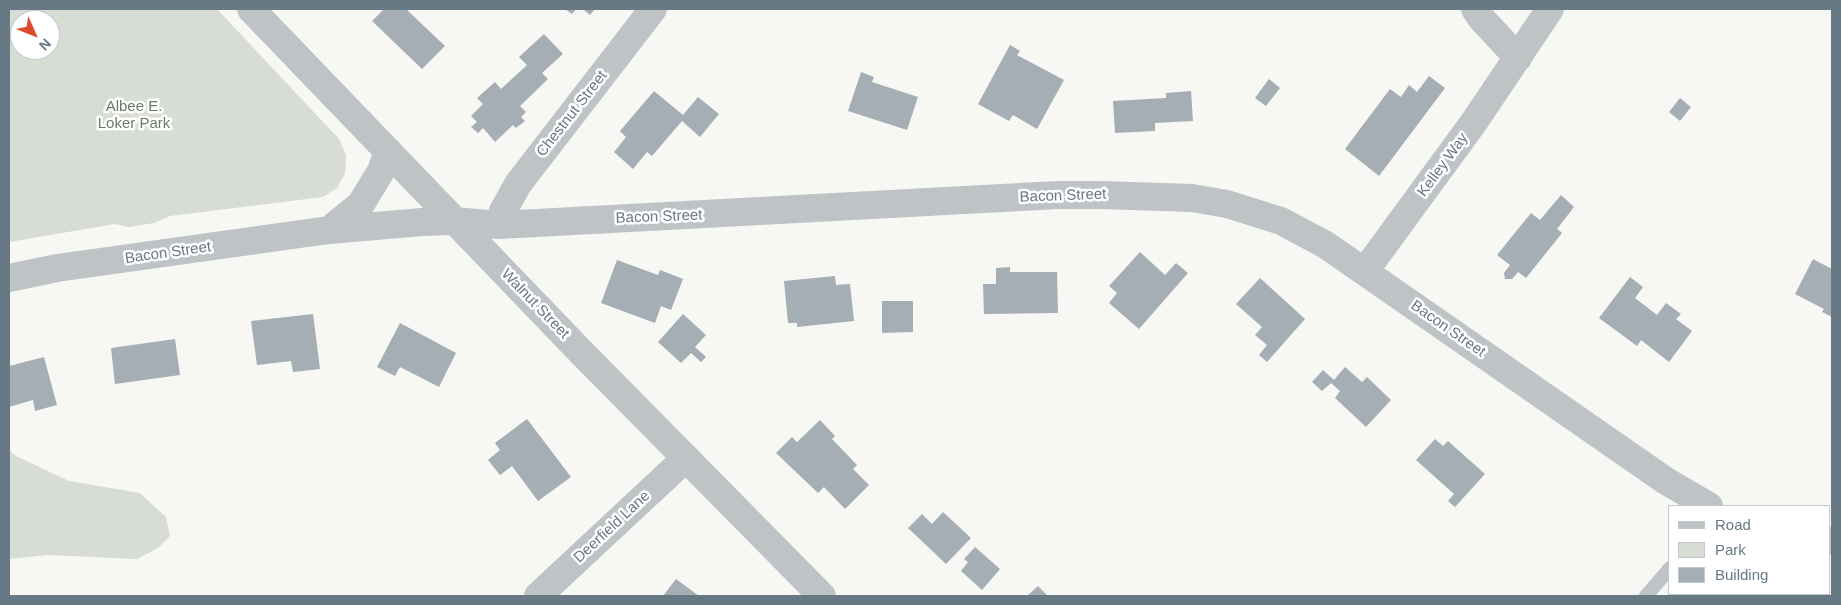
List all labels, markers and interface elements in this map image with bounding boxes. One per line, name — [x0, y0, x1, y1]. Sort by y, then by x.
north arrow — [10, 10, 60, 60]
text: N — [36, 36, 54, 54]
street label: Chestnut Street — [533, 67, 611, 161]
park label: Albee E. Loker Park — [98, 98, 170, 133]
street label: Kelley Way — [1414, 130, 1472, 200]
street label: Bacon Street — [1019, 185, 1107, 207]
street label: Bacon Street — [615, 206, 703, 228]
street label: Bacon Street — [124, 238, 212, 268]
street label: Walnut Street — [497, 265, 573, 343]
street label: Bacon Street — [1407, 297, 1489, 361]
street label: Deerfield Lane — [570, 487, 654, 567]
legend — [1668, 505, 1831, 595]
text: Road — [1715, 516, 1751, 533]
text: Park — [1715, 541, 1746, 558]
text: Building — [1715, 566, 1768, 583]

